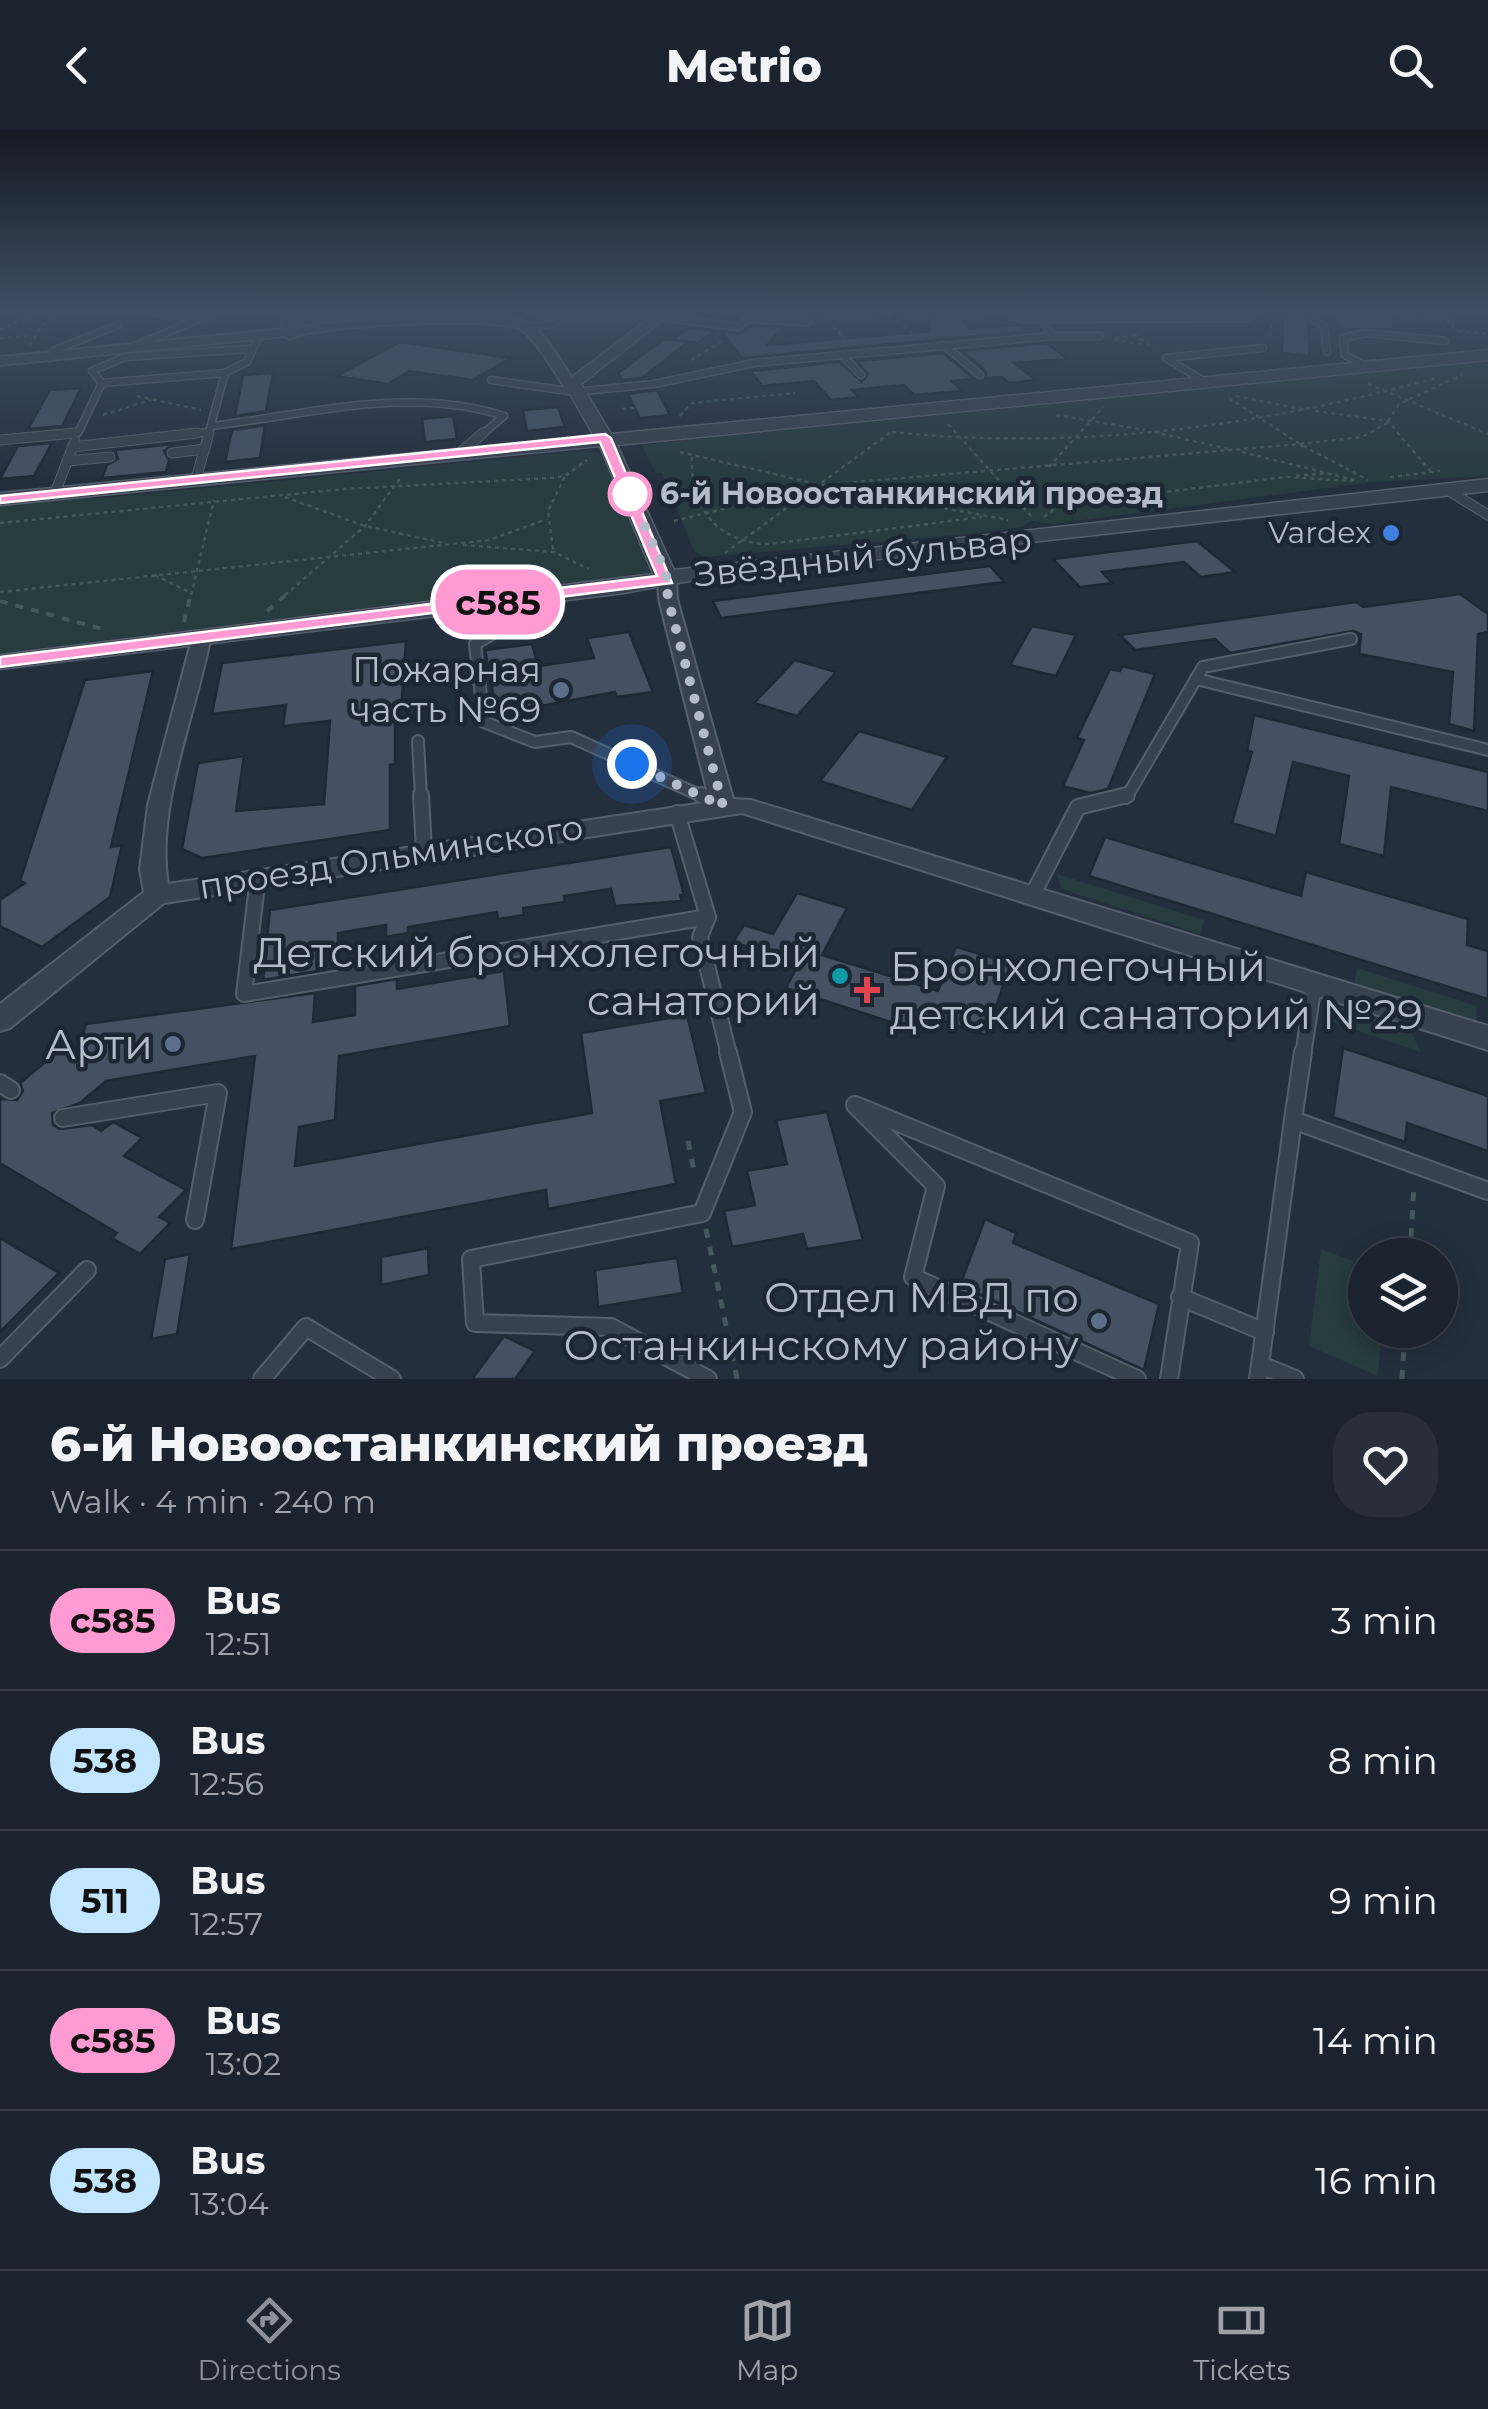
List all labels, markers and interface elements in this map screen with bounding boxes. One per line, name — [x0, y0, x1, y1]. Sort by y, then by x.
icon: back — [50, 38, 105, 93]
text: Metrio — [666, 38, 822, 93]
icon: search — [1383, 38, 1438, 93]
marker: 6-й Новоостанкинский проезд — [609, 473, 651, 515]
place label: 6-й Новоостанкинский проезд — [660, 475, 1163, 512]
place label: Vardex — [1268, 514, 1371, 551]
street label: Звёздный бульвар — [692, 517, 1034, 596]
marker: Vardex — [1380, 522, 1402, 544]
line badge: с585 — [428, 570, 568, 634]
text: с585 — [455, 581, 541, 624]
place label: Пожарная часть №69 — [350, 648, 541, 731]
marker: Пожарная часть №69 — [550, 679, 572, 701]
your location — [607, 739, 657, 789]
street label: проезд Ольминского — [196, 805, 586, 908]
place label: Детский бронхолегочный санаторий — [254, 926, 820, 1026]
place label: Бронхолегочный детский санаторий №29 — [890, 940, 1423, 1040]
marker: Детский бронхолегочный санаторий — [829, 965, 851, 987]
marker: Бронхолегочный детский санаторий №29 — [854, 977, 880, 1003]
place label: Арти — [45, 1018, 153, 1070]
marker: Арти — [162, 1033, 184, 1055]
map controls — [1348, 1238, 1458, 1348]
button: layers — [1348, 1238, 1458, 1348]
place label: Отдел МВД по Останкинскому району — [563, 1271, 1080, 1371]
marker: Отдел МВД по Останкинскому району — [1088, 1310, 1110, 1332]
button: heart — [1333, 1412, 1438, 1517]
text: 6-й Новоостанкинский проезд — [50, 1415, 868, 1473]
text: Walk · 4 min · 240 m — [50, 1482, 376, 1521]
text: Bus — [205, 1577, 281, 1624]
text: 3 min — [1330, 1597, 1438, 1644]
text: с585 — [70, 1599, 155, 1642]
text: 12:51 — [205, 1624, 272, 1663]
text: Bus — [190, 1717, 265, 1764]
text: 8 min — [1328, 1737, 1438, 1784]
text: 538 — [73, 1739, 137, 1782]
text: 12:56 — [190, 1764, 264, 1803]
text: Bus — [190, 1857, 265, 1904]
text: 9 min — [1329, 1877, 1438, 1924]
text: 511 — [81, 1879, 129, 1922]
text: 12:57 — [190, 1904, 263, 1943]
text: Bus — [205, 1997, 281, 2044]
text: 14 min — [1313, 2017, 1438, 2064]
text: с585 — [70, 2019, 155, 2062]
text: 13:02 — [205, 2044, 281, 2083]
text: Bus — [190, 2137, 265, 2184]
text: 16 min — [1315, 2157, 1438, 2204]
text: 538 — [73, 2159, 137, 2202]
text: 13:04 — [190, 2184, 269, 2223]
tab: Directions — [198, 2293, 341, 2387]
tab: Map — [736, 2293, 798, 2387]
tab: Tickets — [1193, 2293, 1290, 2387]

